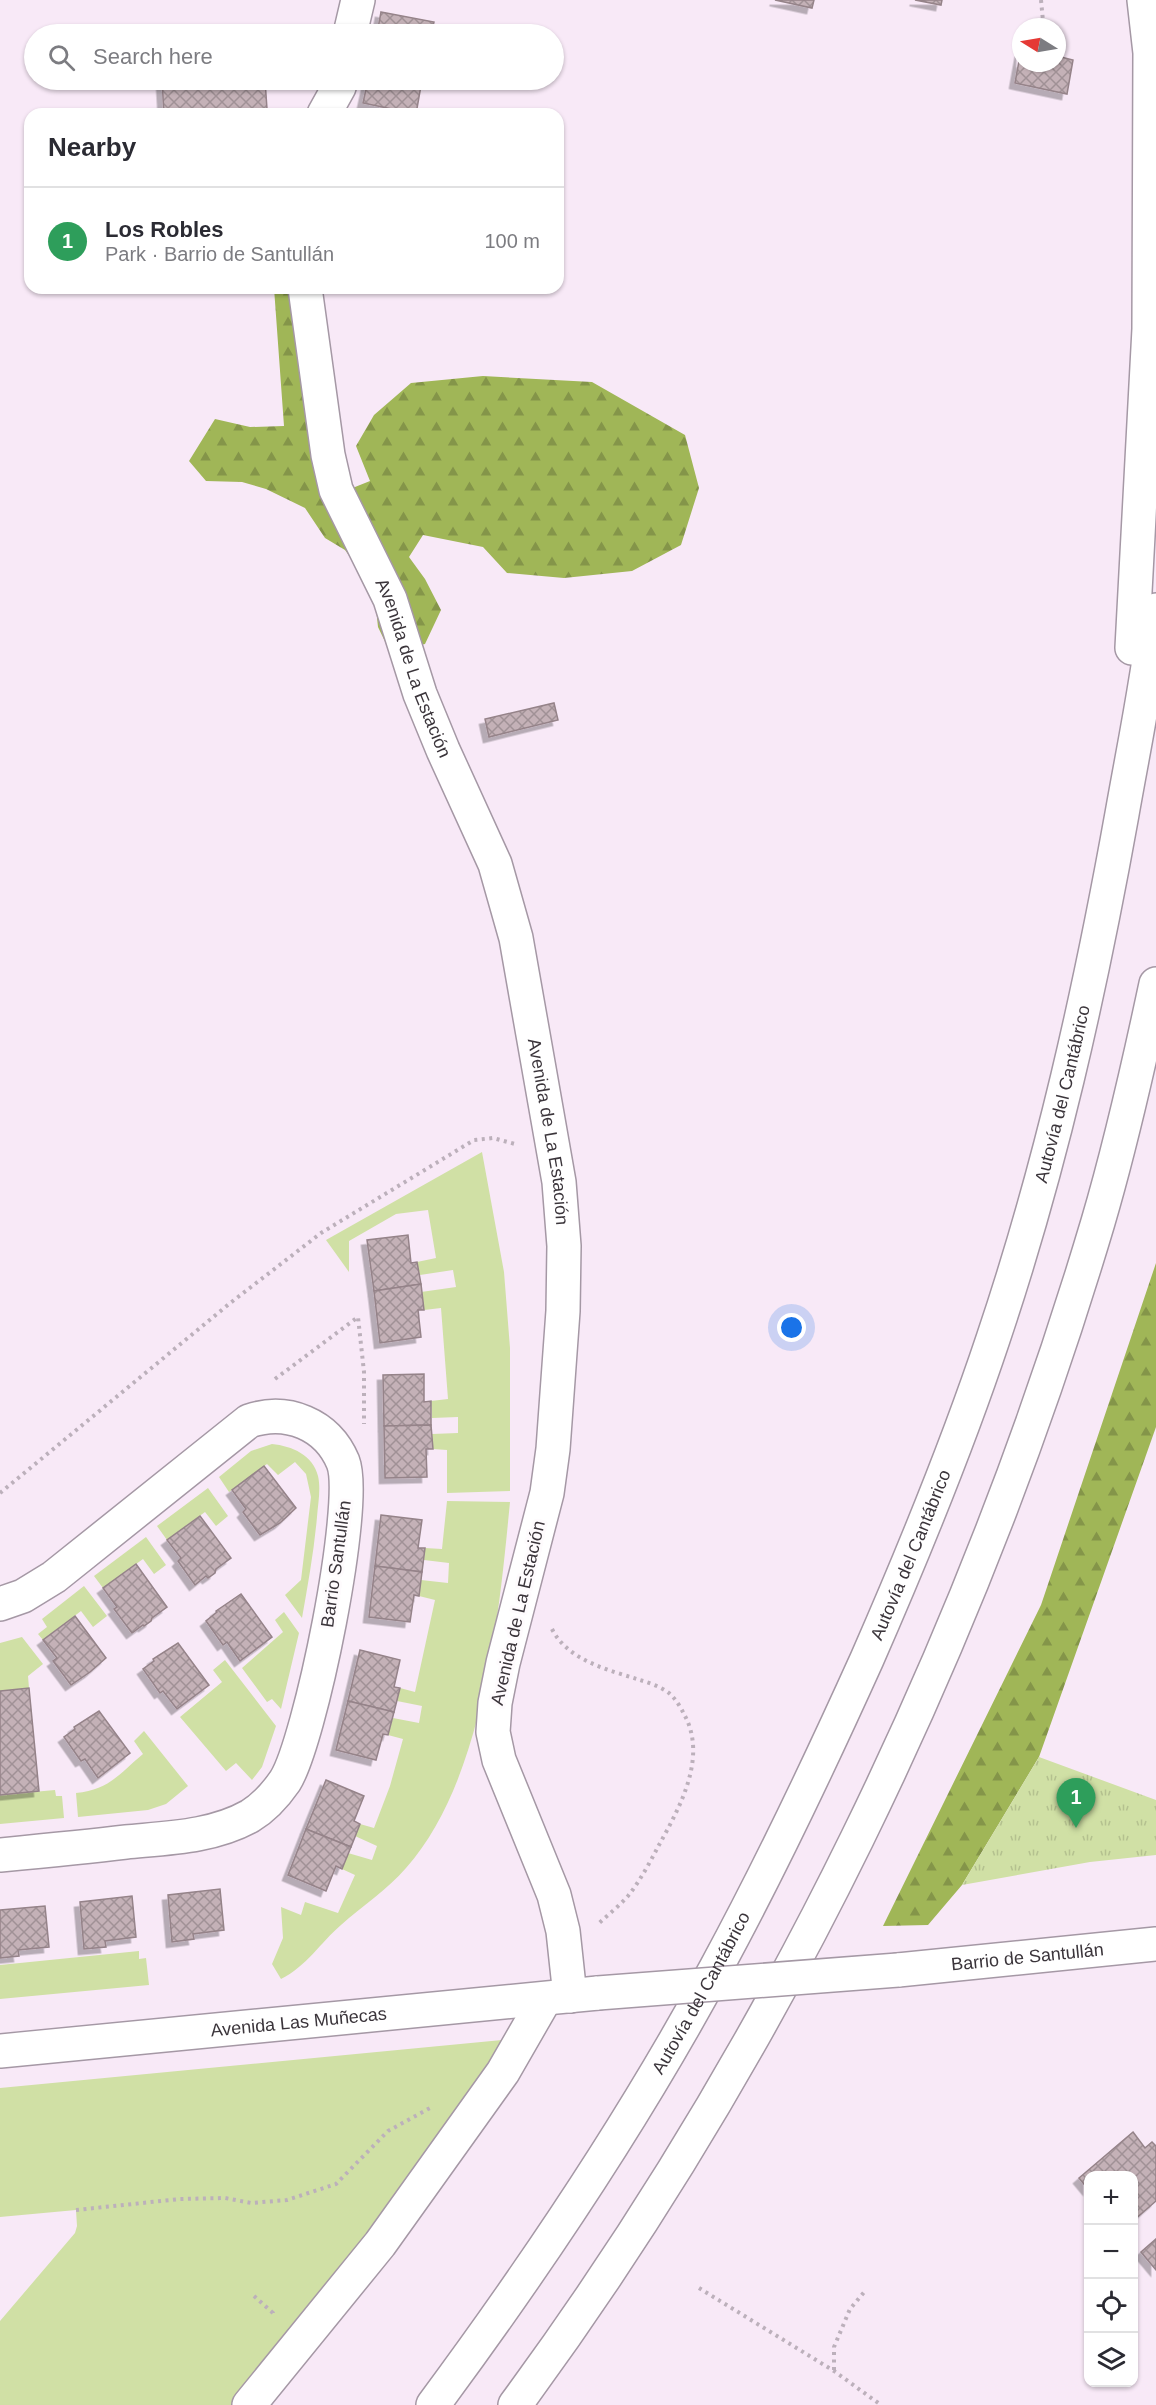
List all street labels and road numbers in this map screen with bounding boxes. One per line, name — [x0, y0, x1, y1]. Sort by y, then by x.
street label: Avenida de La Estación — [371, 575, 455, 761]
street label: Autovía del Cantábrico — [1031, 1003, 1094, 1185]
street label: Avenida de La Estación — [524, 1037, 572, 1226]
street label: Autovía del Cantábrico — [867, 1467, 955, 1643]
street label: Barrio Santullán — [317, 1499, 355, 1629]
street label: Avenida de La Estación — [487, 1519, 549, 1707]
street label: Autovía del Cantábrico — [648, 1909, 754, 2078]
street label: Barrio de Santullán — [950, 1939, 1105, 1975]
street label: Avenida Las Muñecas — [210, 2004, 388, 2041]

